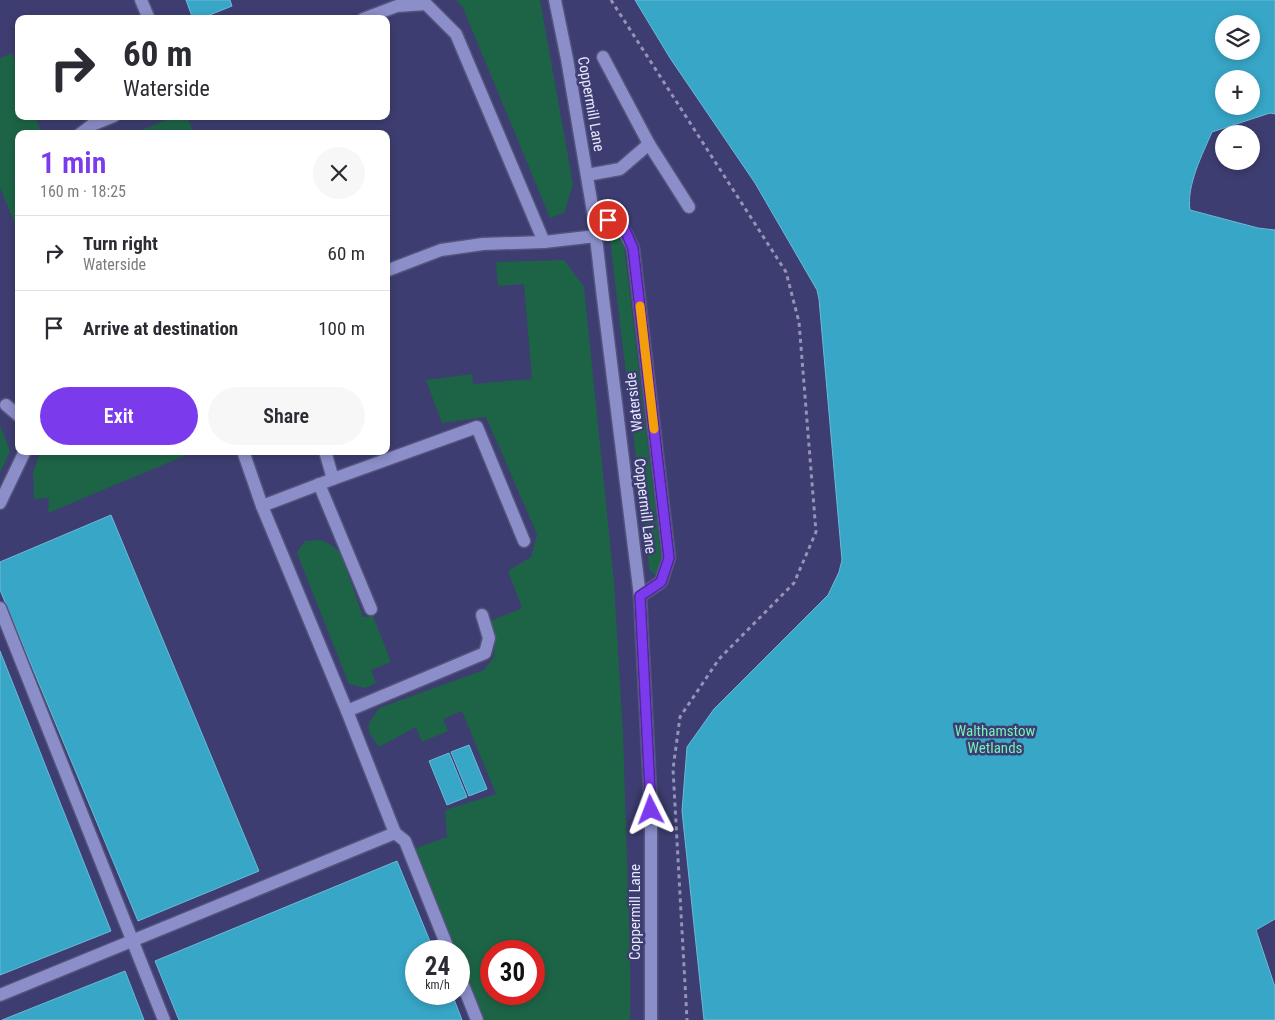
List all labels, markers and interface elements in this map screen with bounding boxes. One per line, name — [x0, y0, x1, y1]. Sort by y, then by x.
map controls — [1215, 15, 1260, 170]
button: layers — [1215, 15, 1260, 60]
text: 60 m — [123, 34, 192, 75]
icon: right — [40, 35, 105, 100]
street label: Coppermill Lane — [574, 55, 608, 153]
button: + — [1215, 70, 1260, 115]
text: Waterside — [123, 76, 210, 101]
button: − — [1215, 125, 1260, 170]
text: 1 min — [40, 145, 106, 180]
button: close — [313, 147, 365, 199]
text: 160 m · 18:25 — [40, 182, 126, 201]
pin — [587, 199, 629, 241]
icon: arrive — [594, 206, 622, 234]
text: Turn right — [83, 232, 158, 255]
icon: right — [40, 239, 68, 267]
text: 60 m — [328, 242, 365, 265]
text: Waterside — [83, 255, 146, 274]
icon: arrive — [40, 314, 68, 342]
text: Arrive at destination — [83, 317, 238, 340]
text: 100 m — [318, 317, 365, 340]
street label: Waterside — [621, 372, 647, 432]
button: Exit — [40, 387, 198, 445]
button: Share — [208, 387, 365, 445]
street label: Coppermill Lane — [630, 457, 660, 555]
park label: Walthamstow Wetlands — [955, 722, 1035, 757]
position arrow — [624, 783, 676, 835]
street label: Coppermill Lane — [626, 864, 644, 960]
speed limit sign: 30 — [480, 940, 545, 1005]
text: 24 — [425, 952, 450, 981]
text: km/h — [425, 978, 450, 992]

